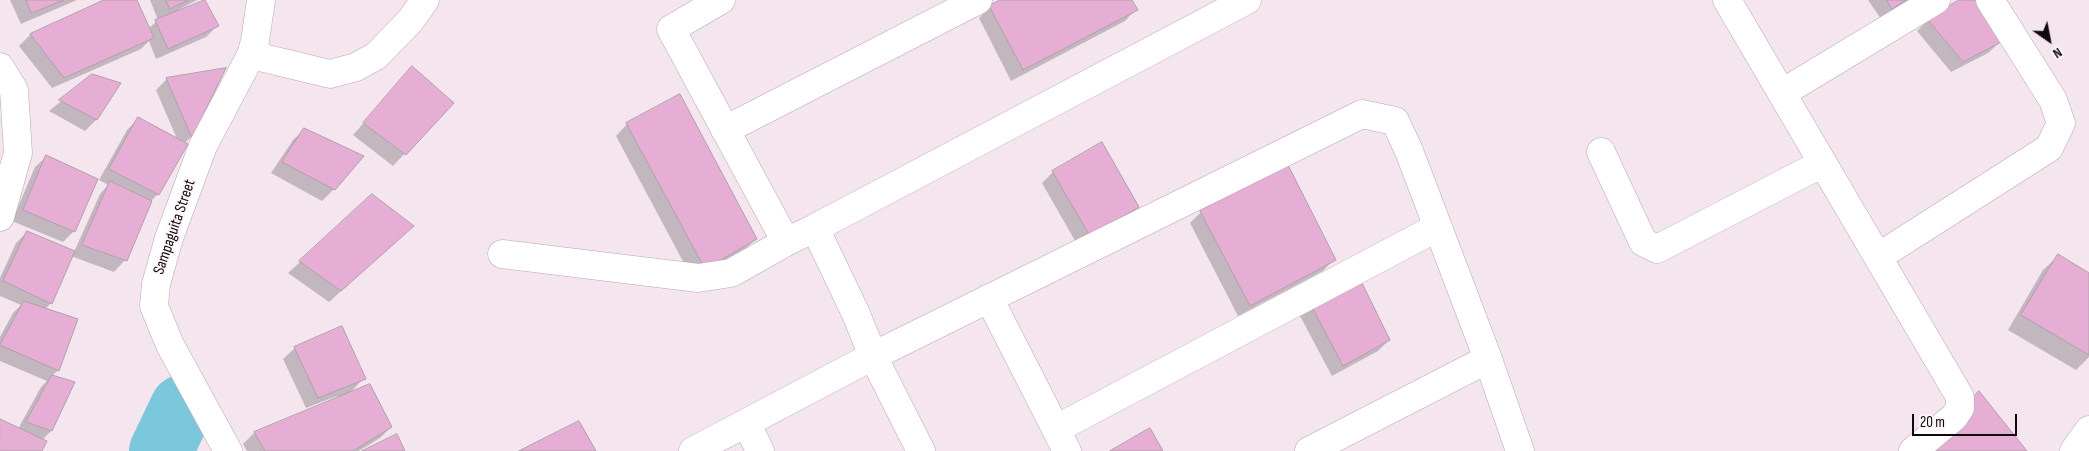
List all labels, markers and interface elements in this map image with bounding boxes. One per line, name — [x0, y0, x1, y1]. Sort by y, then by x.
north arrow — [2024, 15, 2074, 65]
text: N — [2050, 44, 2065, 62]
street label: Sampaguita Street — [150, 177, 200, 277]
scale bar — [1914, 404, 2019, 436]
text: 20 m — [1920, 413, 1945, 432]

